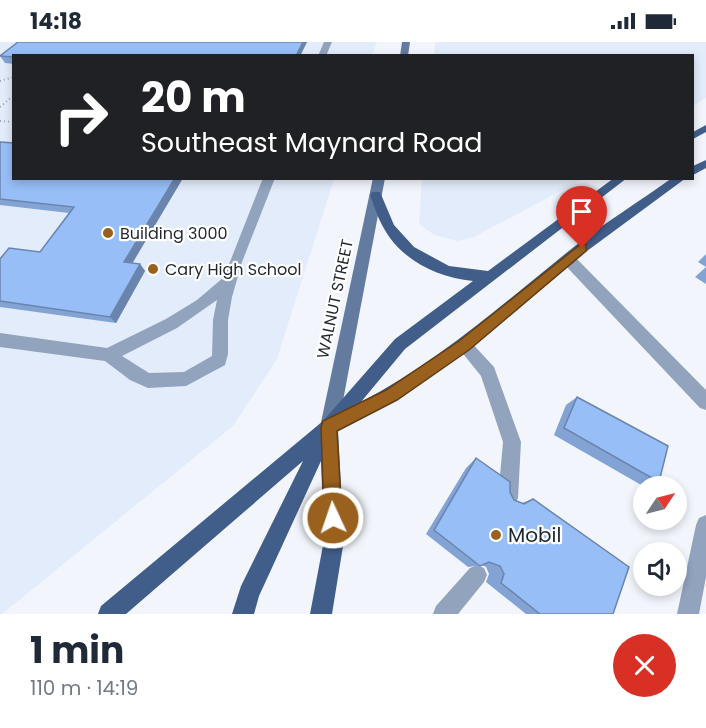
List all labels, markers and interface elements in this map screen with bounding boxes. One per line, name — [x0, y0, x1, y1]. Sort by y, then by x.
text: 14:18 — [30, 6, 82, 37]
text: 20 m — [141, 68, 246, 127]
icon: right — [42, 78, 120, 156]
text: Southeast Maynard Road — [141, 124, 483, 161]
pin — [556, 186, 607, 248]
icon: arrive — [565, 195, 598, 228]
place label: Building 3000 — [120, 222, 228, 245]
marker: Building 3000 — [101, 226, 115, 240]
street label: WALNUT STREET — [311, 237, 359, 361]
place label: Cary High School — [165, 258, 302, 281]
marker: Cary High School — [146, 262, 160, 276]
north arrow — [633, 476, 687, 530]
map controls — [633, 476, 687, 596]
position arrow — [301, 486, 365, 550]
place label: Mobil — [508, 521, 561, 549]
marker: Mobil — [489, 528, 503, 542]
button: sound — [633, 542, 687, 596]
text: 1 min — [30, 625, 124, 676]
button: close — [613, 634, 676, 697]
text: 110 m · 14:19 — [30, 674, 138, 702]

